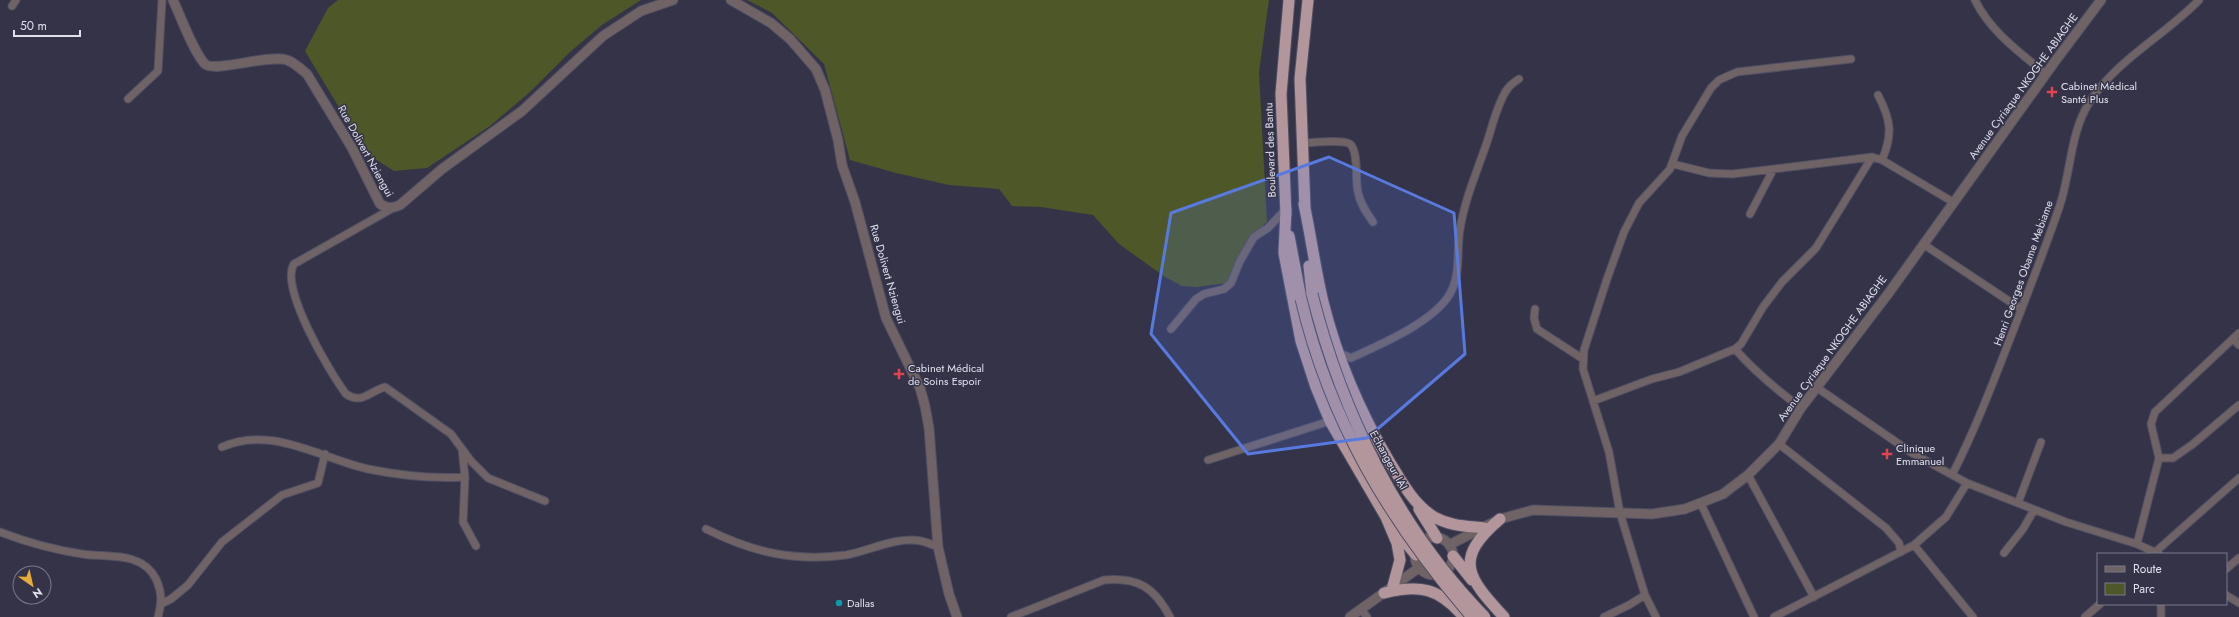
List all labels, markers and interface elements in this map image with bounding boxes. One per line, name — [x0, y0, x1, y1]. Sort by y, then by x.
street label: Avenue Cyriaque NKOGHE ABIAGHE — [1965, 10, 2081, 162]
scale bar — [14, 12, 80, 38]
text: 50 m — [20, 17, 47, 35]
place label: Cabinet Médical Santé Plus — [2061, 78, 2137, 107]
marker: Cabinet Médical Santé Plus — [2046, 86, 2058, 98]
street label: Rue Dolivert Nziengui — [334, 102, 398, 200]
street label: Boulevard des Bantu — [1260, 102, 1280, 198]
street label: Henri Georges Obame Mebiame — [1989, 198, 2057, 348]
street label: Rue Dolivert Nziengui — [866, 222, 910, 326]
street label: Avenue Cyriaque NKOGHE ABIAGHE — [1774, 272, 1890, 424]
place label: Cabinet Médical de Soins Espoir — [908, 360, 984, 389]
marker: Cabinet Médical de Soins Espoir — [893, 368, 905, 380]
street label: Echangeur IAI — [1366, 427, 1412, 493]
place label: Clinique Emmanuel — [1896, 440, 1944, 469]
marker: Clinique Emmanuel — [1881, 448, 1893, 460]
legend — [2097, 553, 2227, 605]
text: Route — [2133, 560, 2162, 578]
north arrow — [12, 565, 52, 605]
text: Parc — [2133, 580, 2155, 598]
text: N — [29, 584, 46, 602]
place label: Dallas — [847, 595, 875, 611]
marker: Dallas — [834, 598, 844, 608]

